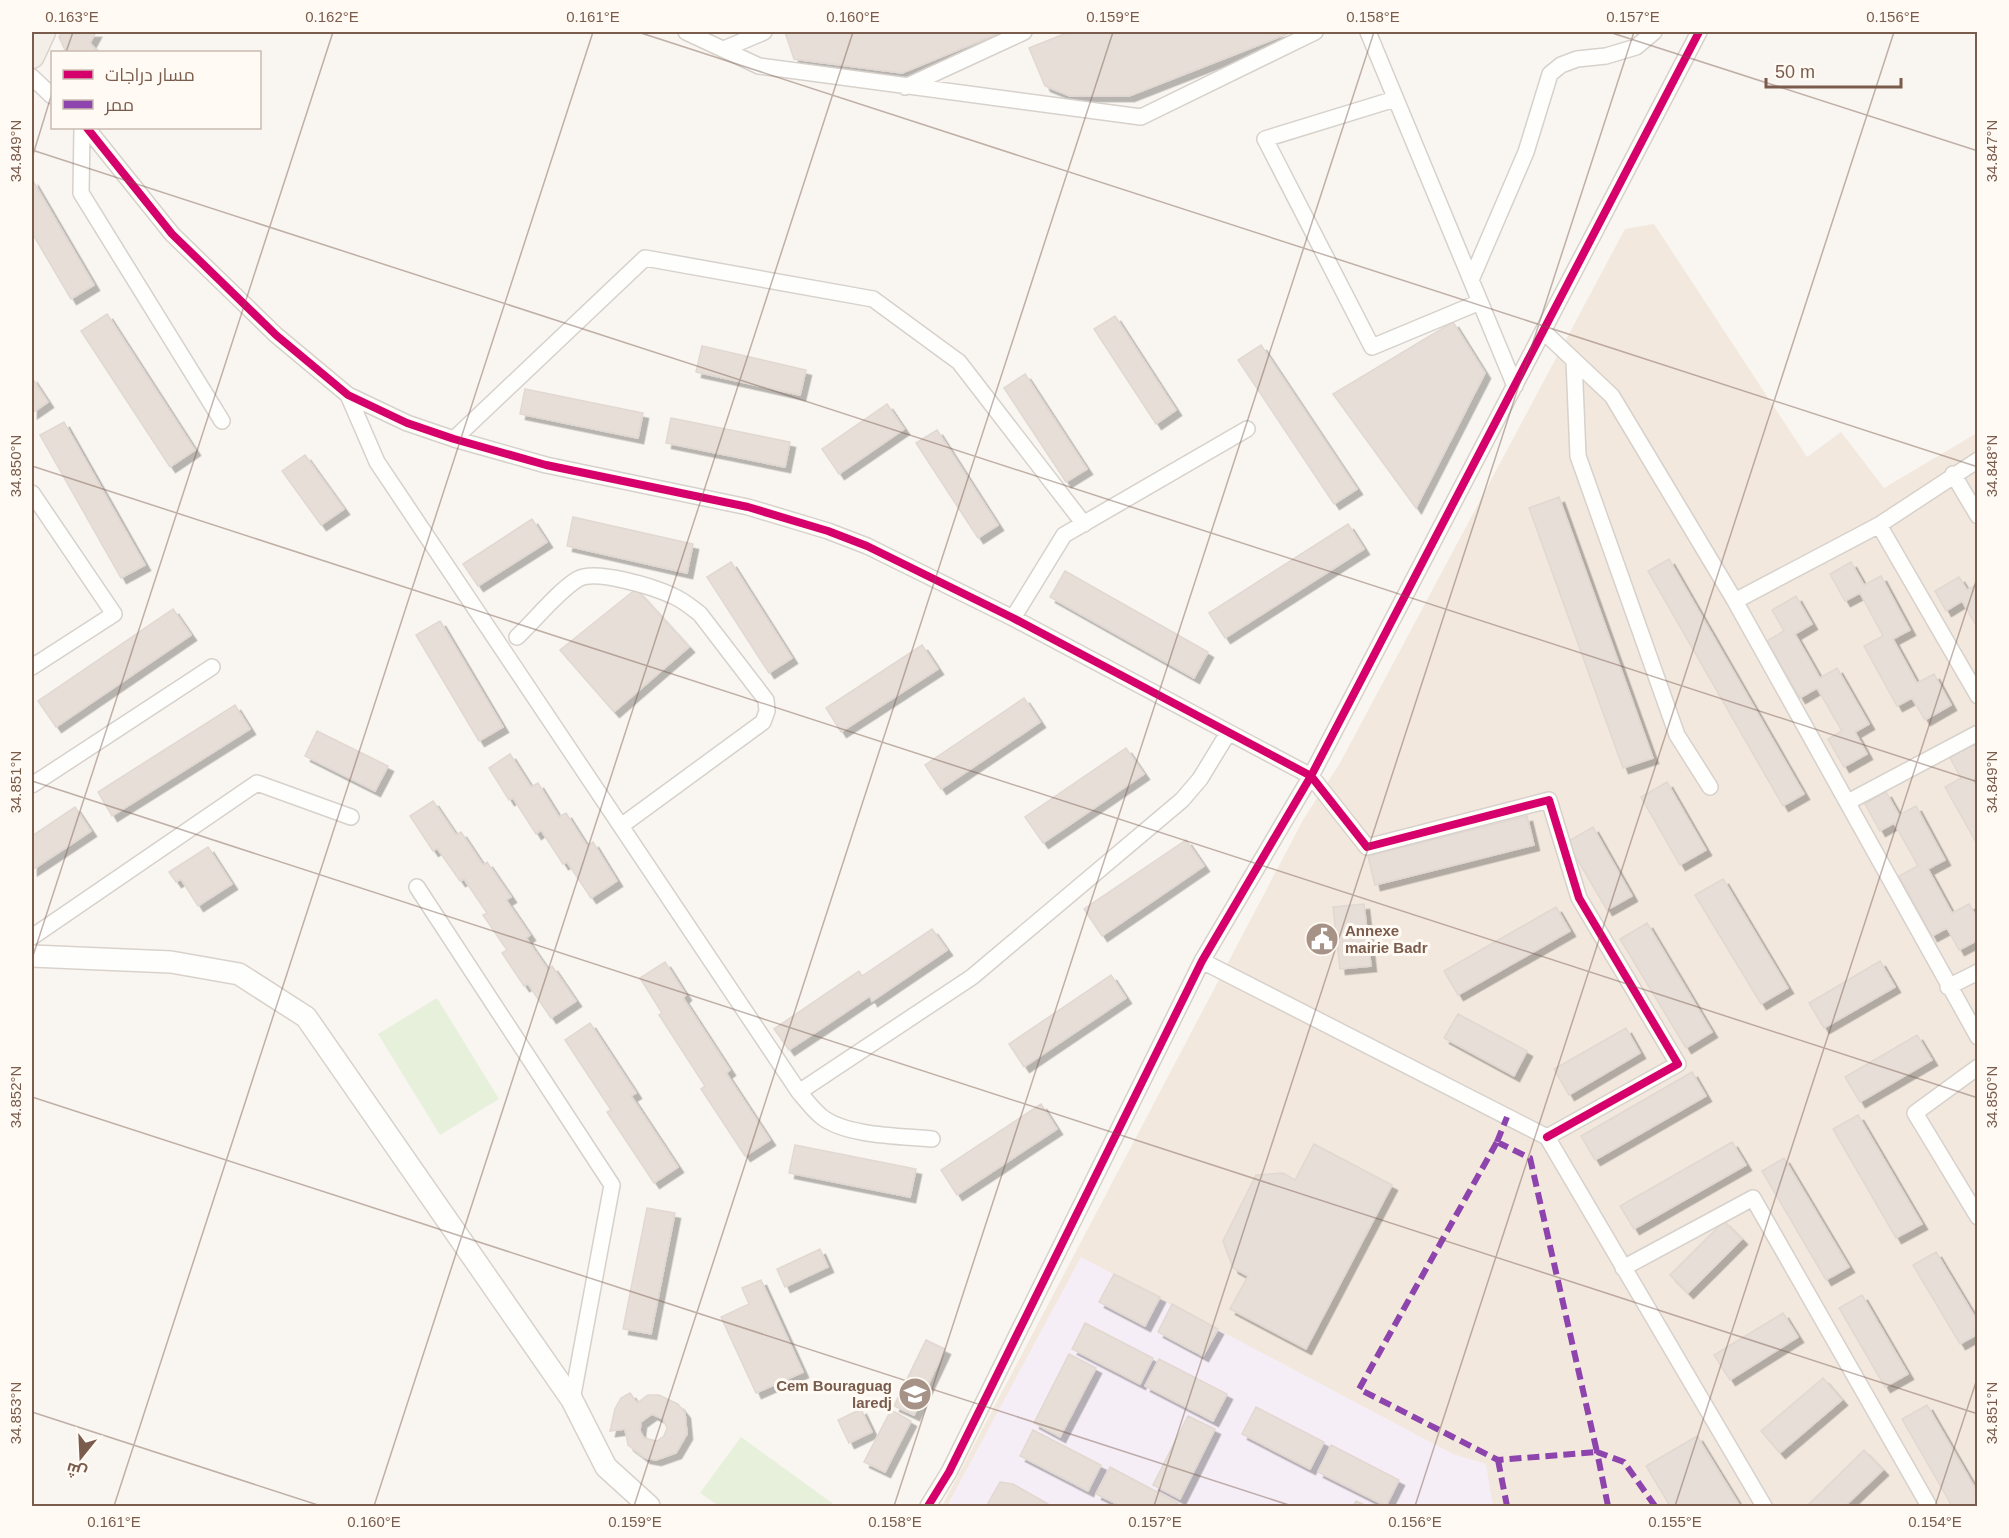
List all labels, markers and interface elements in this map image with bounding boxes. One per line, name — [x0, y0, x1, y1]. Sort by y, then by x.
text: 0.163°E — [45, 8, 99, 25]
text: 0.162°E — [305, 8, 359, 25]
text: 0.161°E — [566, 8, 620, 25]
text: 0.160°E — [826, 8, 880, 25]
text: 0.159°E — [1086, 8, 1140, 25]
text: 0.158°E — [1346, 8, 1400, 25]
text: 0.157°E — [1606, 8, 1660, 25]
text: 0.156°E — [1866, 8, 1920, 25]
legend — [51, 51, 261, 129]
scale bar — [1766, 51, 1901, 89]
text: 50 m — [1775, 62, 1815, 82]
text: مسار دراجات — [105, 65, 195, 86]
text: ممر — [104, 95, 134, 116]
text: 34.849°N — [7, 120, 24, 182]
text: 34.847°N — [1983, 120, 2000, 182]
text: 34.850°N — [7, 435, 24, 497]
text: 34.848°N — [1983, 435, 2000, 497]
text: 34.851°N — [7, 751, 24, 813]
text: 34.849°N — [1983, 751, 2000, 813]
public building icon: Annexe mairie Badr — [1304, 921, 1340, 957]
place label: Annexe mairie Badr — [1345, 922, 1428, 956]
text: 34.852°N — [7, 1066, 24, 1128]
text: 34.850°N — [1983, 1066, 2000, 1128]
school or university icon: Cem Bouraguag laredj — [897, 1376, 933, 1412]
place label: Cem Bouraguag laredj — [776, 1377, 892, 1411]
text: 34.853°N — [7, 1382, 24, 1444]
text: 34.851°N — [1983, 1382, 2000, 1444]
north arrow — [51, 1427, 111, 1487]
text: ش — [64, 1459, 89, 1482]
text: 0.161°E — [87, 1513, 141, 1530]
text: 0.160°E — [347, 1513, 401, 1530]
text: 0.159°E — [608, 1513, 662, 1530]
text: 0.158°E — [868, 1513, 922, 1530]
text: 0.157°E — [1128, 1513, 1182, 1530]
text: 0.156°E — [1388, 1513, 1442, 1530]
text: 0.155°E — [1648, 1513, 1702, 1530]
text: 0.154°E — [1908, 1513, 1962, 1530]

